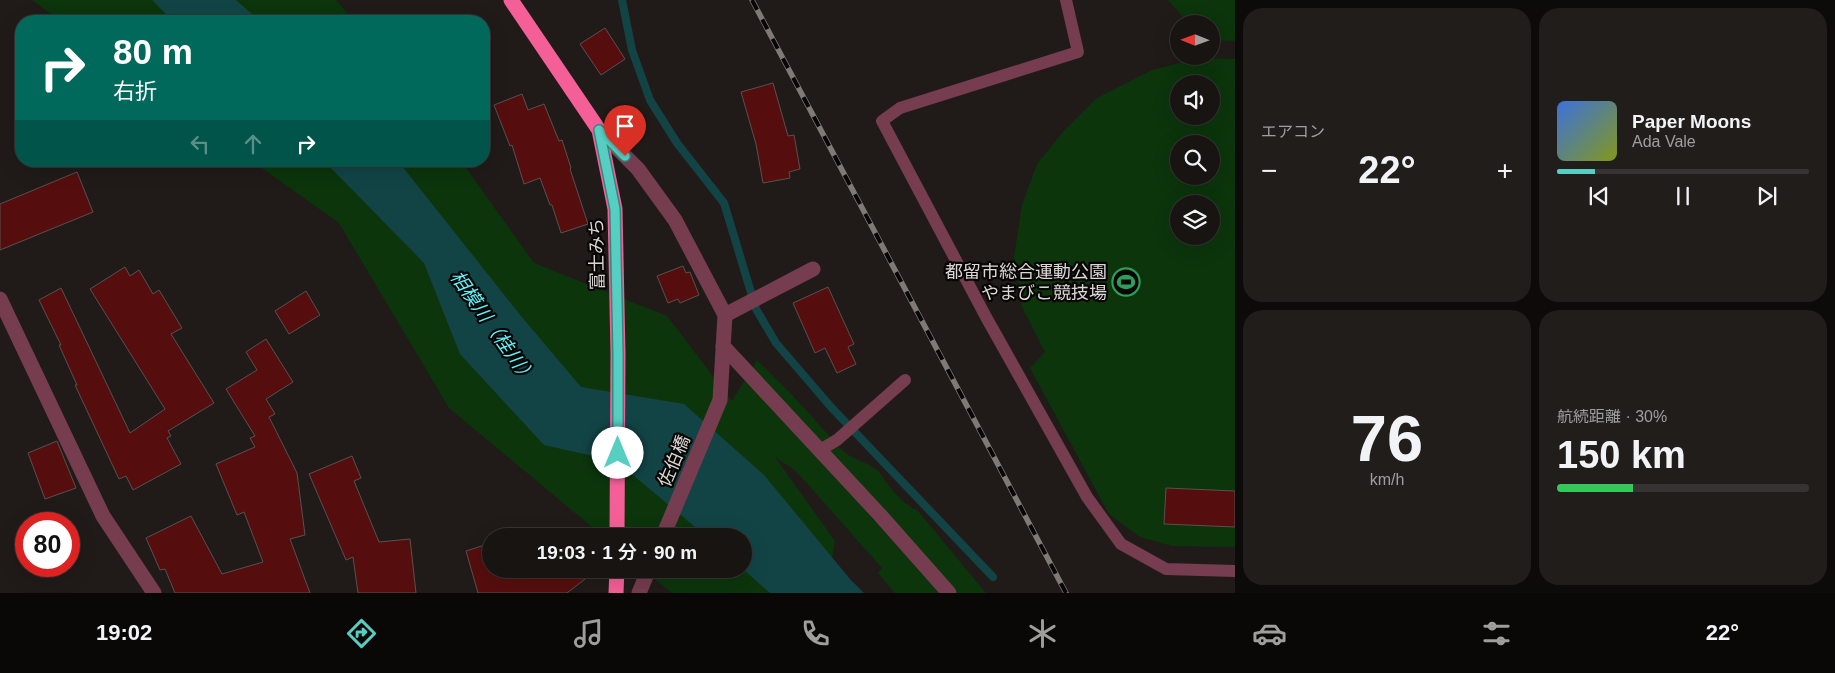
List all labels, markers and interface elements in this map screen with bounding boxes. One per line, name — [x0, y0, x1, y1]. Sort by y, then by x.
north arrow — [1170, 15, 1220, 65]
map controls — [1170, 15, 1220, 245]
text: 80 m — [113, 32, 193, 71]
icon: right — [30, 35, 95, 100]
button: sound — [1170, 75, 1220, 125]
text: 右折 — [113, 79, 157, 104]
pin — [604, 105, 646, 156]
text: Paper Moons — [1632, 111, 1751, 132]
icon: arrive — [611, 112, 639, 140]
text: エアコン — [1261, 123, 1325, 140]
icon: left — [186, 130, 214, 158]
icon: ahead — [239, 130, 267, 158]
icon: right — [292, 130, 320, 158]
text: Ada Vale — [1632, 133, 1696, 150]
button: search — [1170, 135, 1220, 185]
text: 22° — [1358, 149, 1416, 191]
text: − — [1261, 155, 1277, 186]
text: + — [1497, 155, 1513, 186]
icon: previous — [1585, 182, 1613, 210]
icon: pause — [1669, 182, 1697, 210]
icon: next — [1753, 182, 1781, 210]
button: layers — [1170, 195, 1220, 245]
street label: 富士みち — [586, 218, 608, 290]
place label: 都留市総合運動公園 やまびこ競技場 — [945, 262, 1107, 303]
water label: 相模川（桂川） — [446, 266, 540, 388]
sports icon: 都留市総合運動公園 やまびこ競技場 — [1111, 267, 1141, 297]
text: 76 — [1351, 402, 1423, 475]
text: 航続距離 · 30% — [1557, 408, 1667, 425]
position arrow — [591, 426, 643, 478]
street label: 佐伯橋 — [654, 432, 694, 490]
text: 150 km — [1557, 434, 1686, 476]
text: km/h — [1370, 471, 1404, 488]
speed limit sign: 80 — [15, 512, 80, 577]
text: 19:03 · 1 分 · 90 m — [537, 542, 697, 563]
icon: directions — [344, 616, 379, 651]
icon: music — [571, 616, 606, 651]
icon: phone — [798, 616, 833, 651]
icon: climate — [1025, 616, 1060, 651]
icon: car — [1252, 616, 1287, 651]
icon: filters — [1479, 616, 1514, 651]
text: 19:02 — [96, 620, 152, 645]
text: 22° — [1706, 620, 1739, 645]

